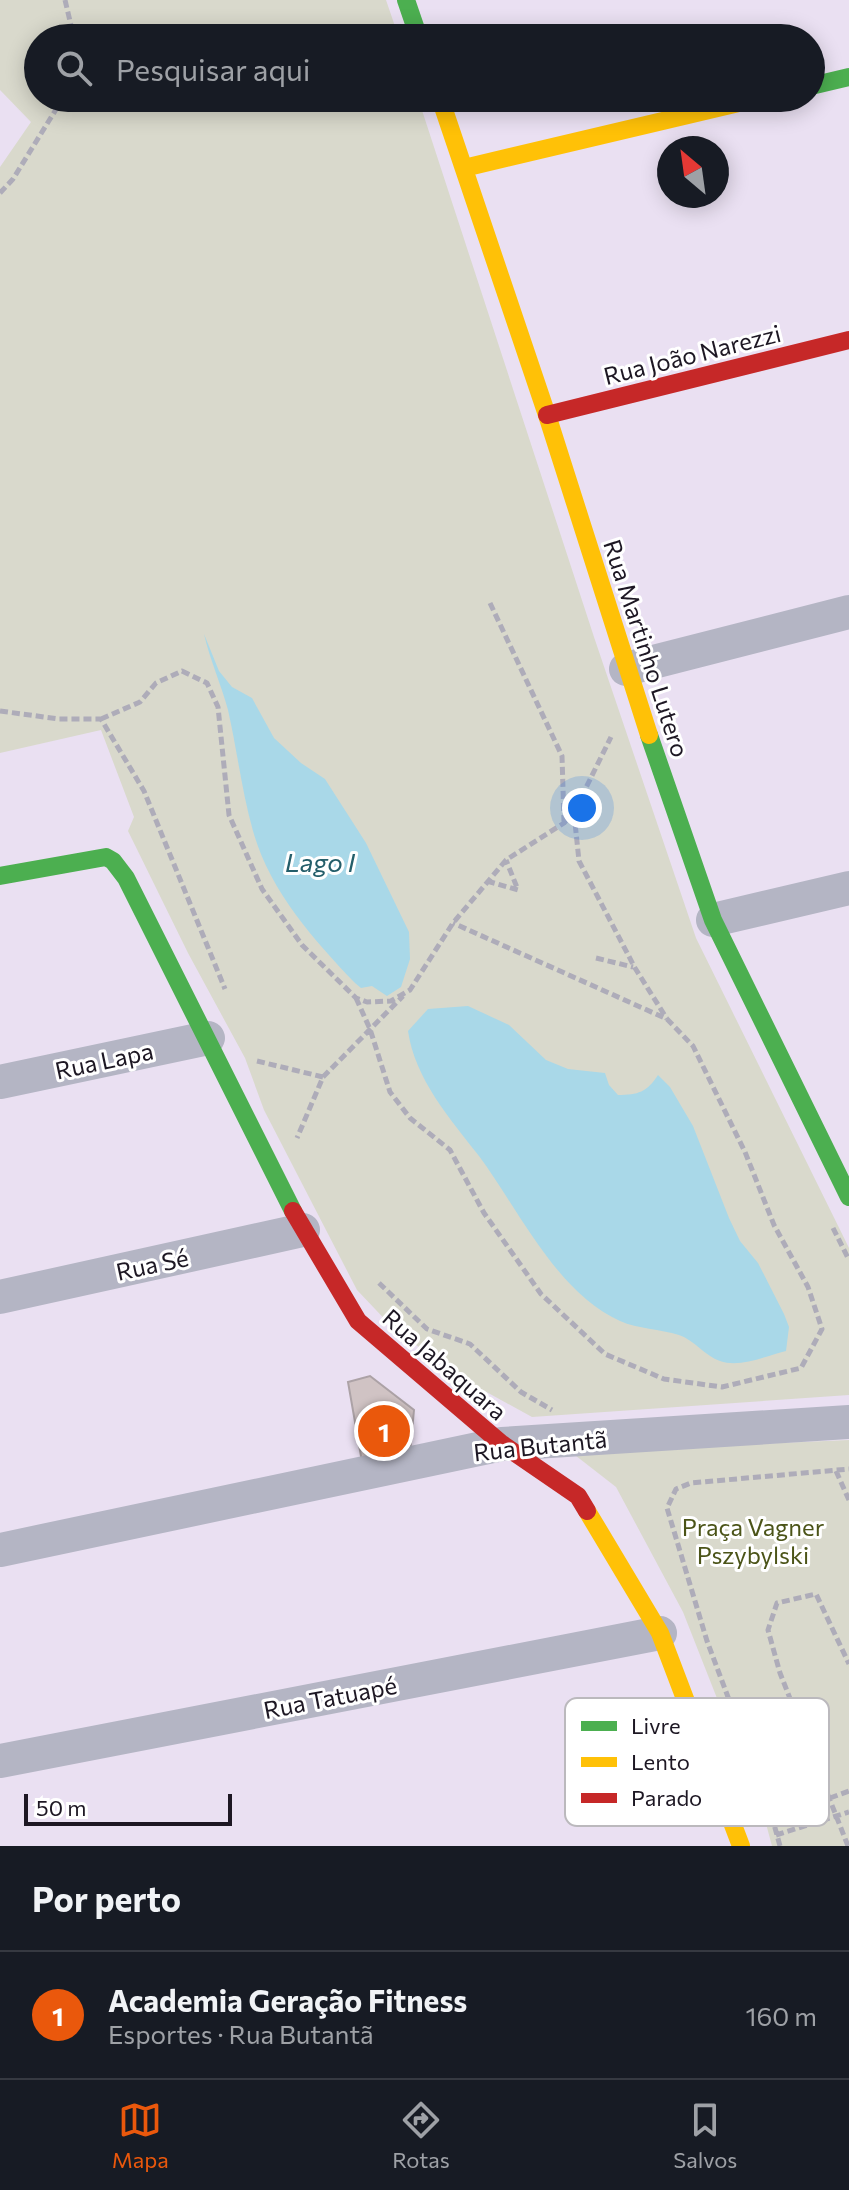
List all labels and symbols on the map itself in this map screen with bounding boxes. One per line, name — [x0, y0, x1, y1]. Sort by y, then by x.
north arrow — [657, 136, 729, 208]
street label: Rua João Narezzi — [600, 318, 784, 390]
street label: Rua Martinho Lutero — [598, 536, 696, 760]
your location — [562, 788, 602, 828]
water label: Lago I — [285, 846, 356, 877]
street label: Rua Lapa — [52, 1035, 156, 1085]
street label: Rua Sé — [113, 1242, 191, 1286]
street label: Rua Jabaquara — [377, 1302, 513, 1426]
pin: 1 — [358, 1401, 410, 1461]
street label: Rua Butantã — [472, 1424, 608, 1466]
park label: Praça Vagner Pszybylski — [682, 1512, 825, 1569]
street label: Rua Tatuapé — [261, 1670, 399, 1724]
legend — [565, 1698, 829, 1826]
text: Livre — [631, 1712, 681, 1739]
text: Lento — [631, 1748, 690, 1775]
text: Parado — [631, 1784, 702, 1811]
scale bar — [24, 1790, 232, 1826]

